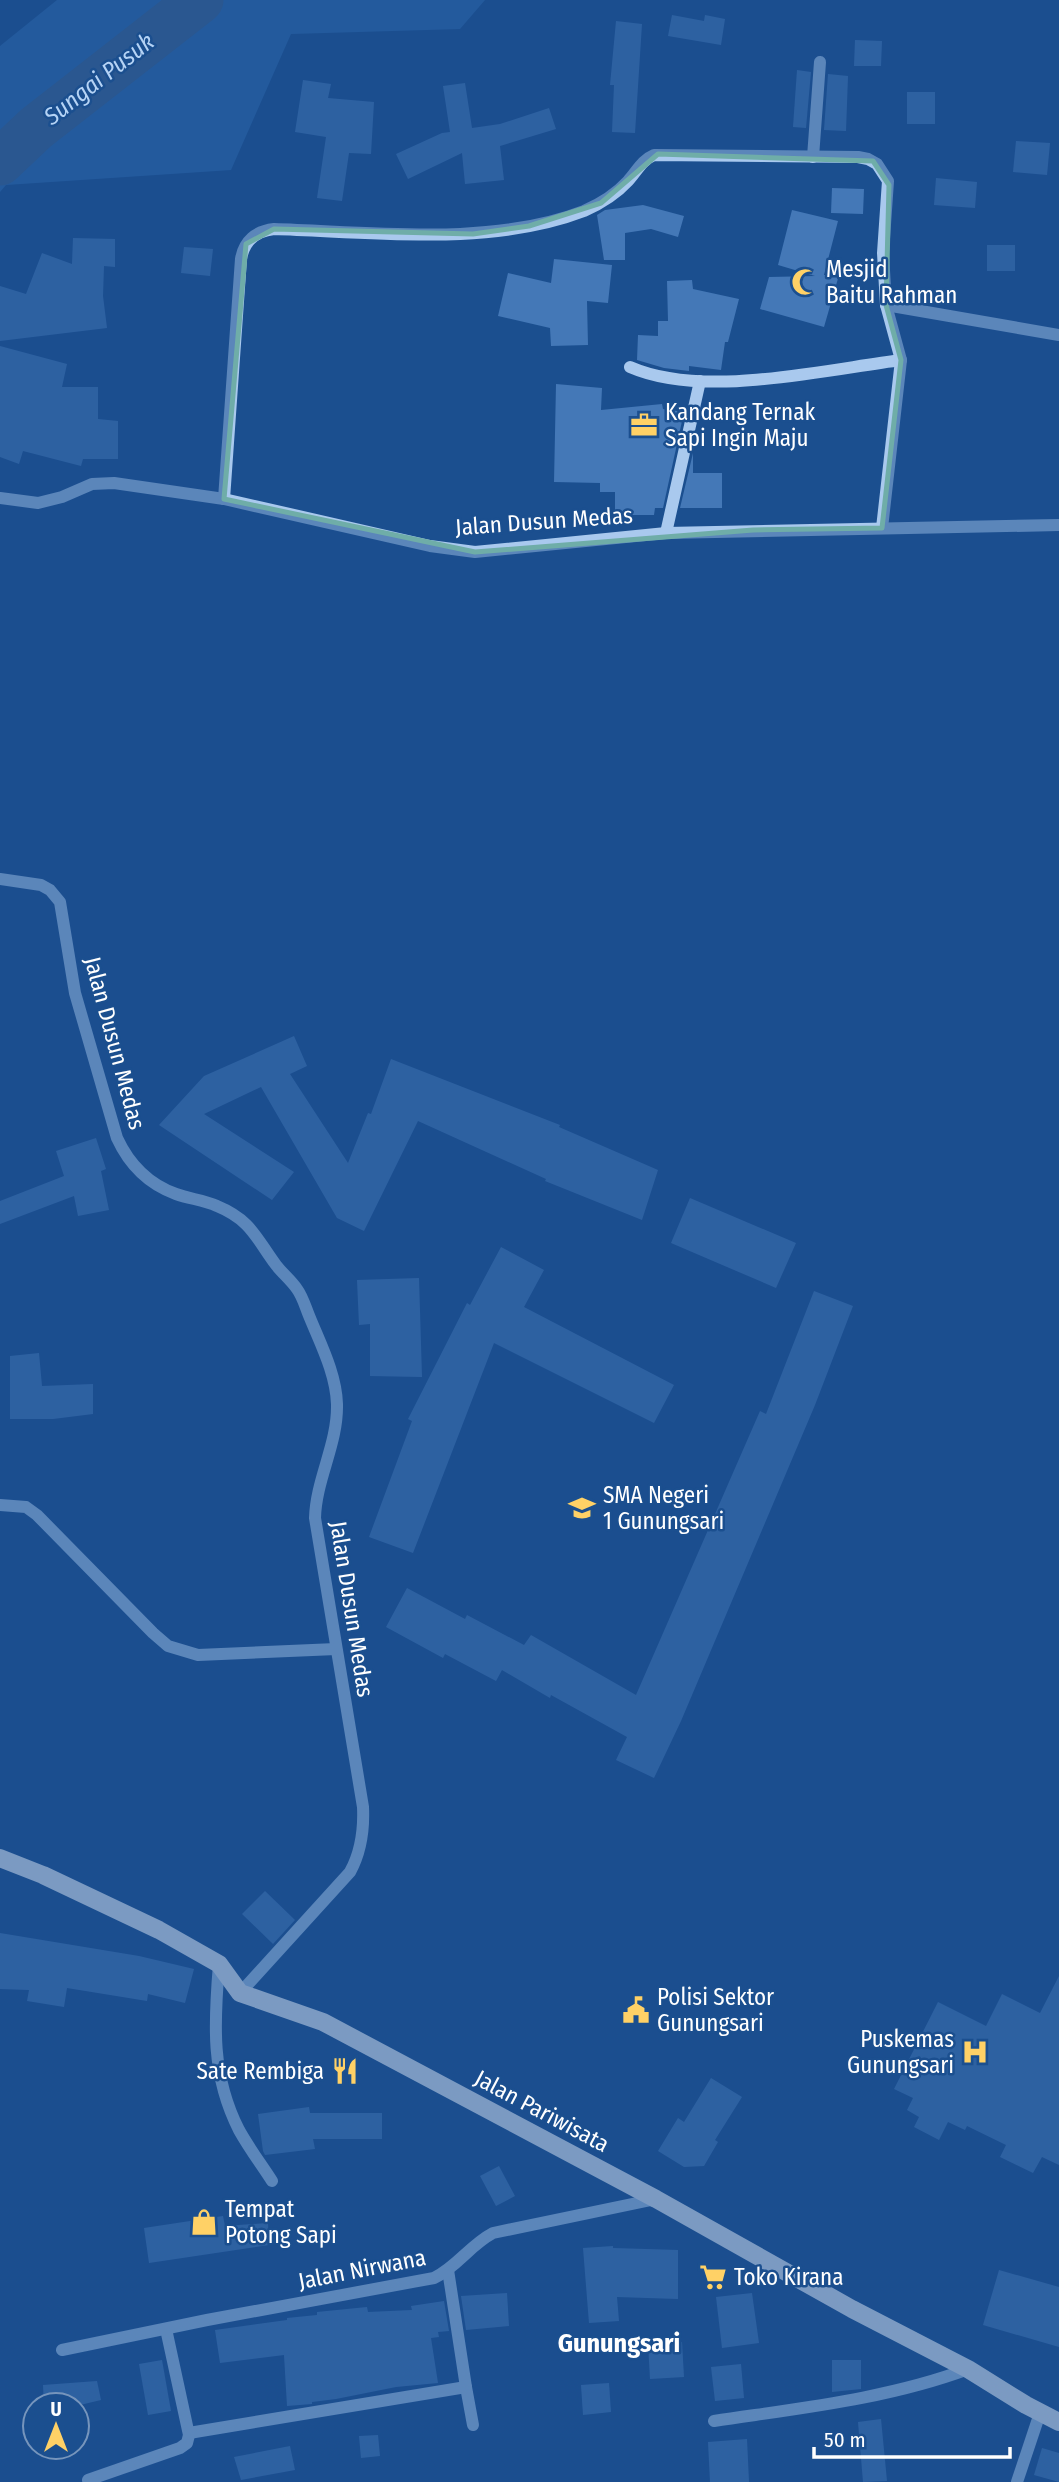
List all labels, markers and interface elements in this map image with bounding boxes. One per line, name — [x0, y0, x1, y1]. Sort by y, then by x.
water label: Sungai Pusuk — [38, 27, 160, 131]
place label: Mesjid Baitu Rahman — [826, 255, 957, 309]
mosque icon: Mesjid Baitu Rahman — [790, 267, 820, 297]
place label: Kandang Ternak Sapi Ingin Maju — [665, 398, 815, 452]
office icon: Kandang Ternak Sapi Ingin Maju — [629, 410, 659, 440]
street label: Jalan Dusun Medas — [454, 501, 634, 541]
street label: Jalan Dusun Medas — [78, 953, 152, 1133]
place label: SMA Negeri 1 Gunungsari — [603, 1481, 724, 1535]
school or university icon: SMA Negeri 1 Gunungsari — [567, 1493, 597, 1523]
street label: Jalan Dusun Medas — [324, 1519, 380, 1699]
place label: Polisi Sektor Gunungsari — [657, 1983, 774, 2037]
public building icon: Polisi Sektor Gunungsari — [621, 1995, 651, 2025]
place label: Puskemas Gunungsari — [847, 2025, 954, 2079]
hospital icon: Puskemas Gunungsari — [960, 2037, 990, 2067]
restaurant icon: Sate Rembiga — [330, 2056, 360, 2086]
place label: Sate Rembiga — [196, 2057, 324, 2085]
street label: Jalan Pariwisata — [470, 2064, 614, 2158]
place label: Tempat Potong Sapi — [225, 2195, 337, 2249]
shop icon: Tempat Potong Sapi — [189, 2207, 219, 2237]
street label: Jalan Nirwana — [296, 2243, 428, 2295]
supermarket icon: Toko Kirana — [698, 2262, 728, 2292]
place label: Toko Kirana — [734, 2263, 843, 2291]
district label: Gunungsari — [558, 2328, 680, 2359]
north arrow — [21, 2391, 91, 2461]
text: U — [50, 2398, 62, 2421]
scale bar — [814, 2416, 1010, 2460]
text: 50 m — [824, 2427, 866, 2453]

